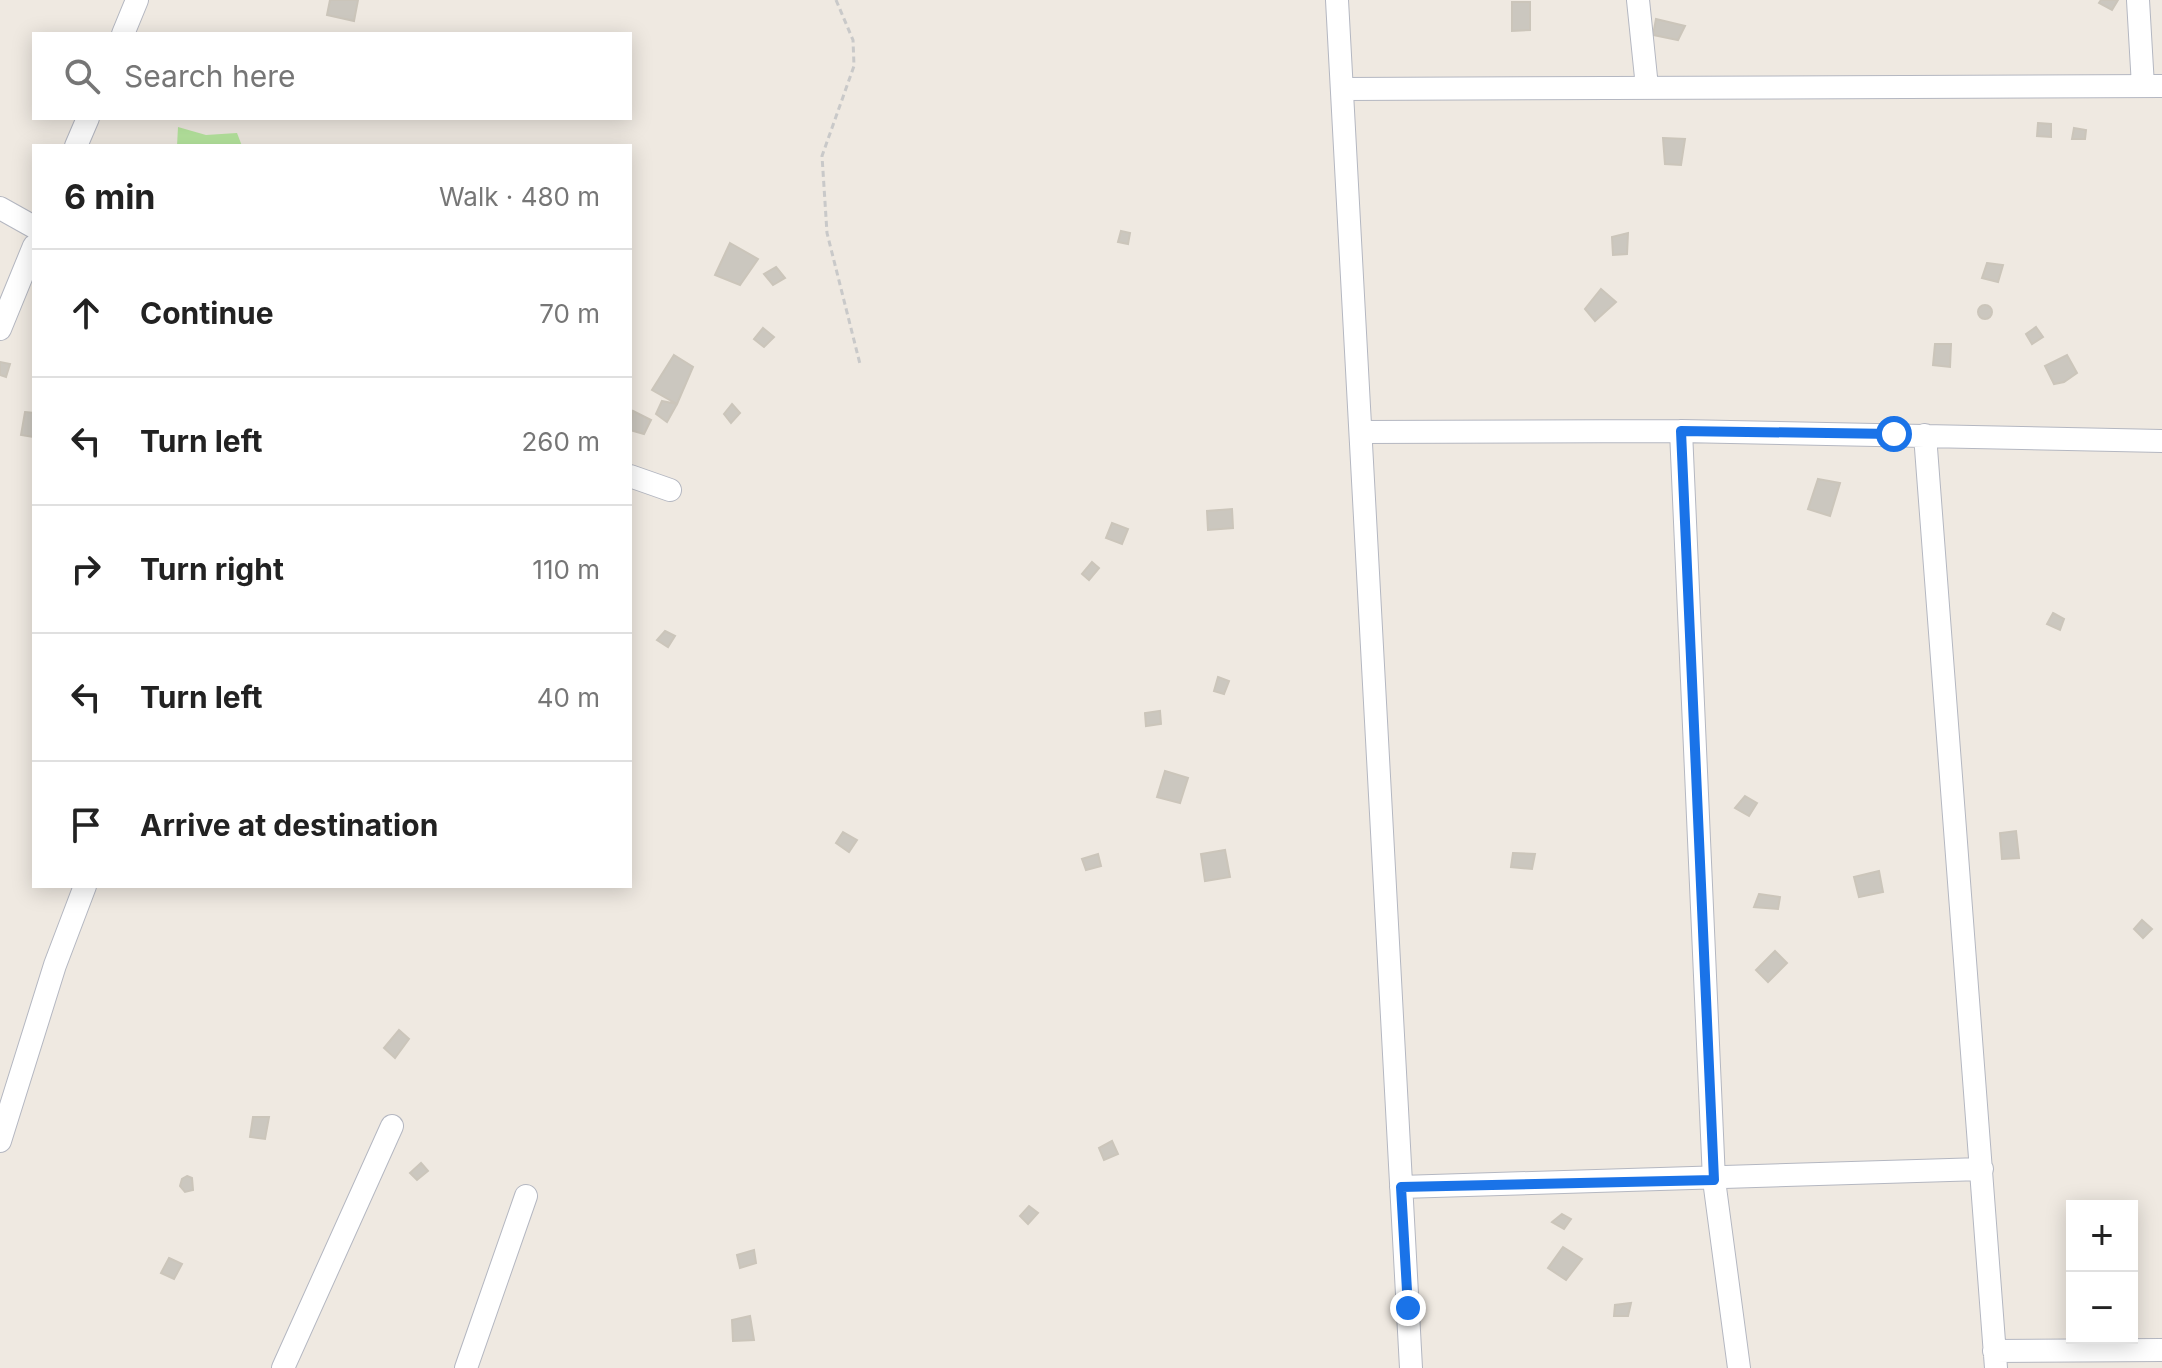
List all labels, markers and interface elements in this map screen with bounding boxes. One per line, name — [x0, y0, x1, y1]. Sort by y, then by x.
search box — [32, 32, 632, 120]
icon: search — [60, 54, 104, 98]
text: Search here — [124, 58, 296, 94]
text: 6 min — [64, 176, 156, 217]
text: Walk · 480 m — [439, 181, 600, 212]
icon: ahead — [64, 291, 108, 335]
text: Continue — [140, 295, 274, 331]
text: 70 m — [539, 298, 600, 329]
route start — [1876, 416, 1912, 452]
icon: left — [64, 419, 108, 463]
text: Turn left — [140, 423, 262, 459]
text: 260 m — [522, 426, 600, 457]
icon: right — [64, 547, 108, 591]
text: Turn right — [140, 551, 284, 587]
text: 110 m — [532, 554, 600, 585]
icon: left — [64, 675, 108, 719]
text: Turn left — [140, 679, 262, 715]
text: 40 m — [537, 682, 600, 713]
icon: arrive — [64, 803, 108, 847]
text: Arrive at destination — [140, 807, 438, 843]
map controls — [2066, 1200, 2138, 1344]
button: + — [2066, 1200, 2138, 1272]
button: − — [2066, 1272, 2138, 1344]
route end — [1390, 1290, 1426, 1326]

